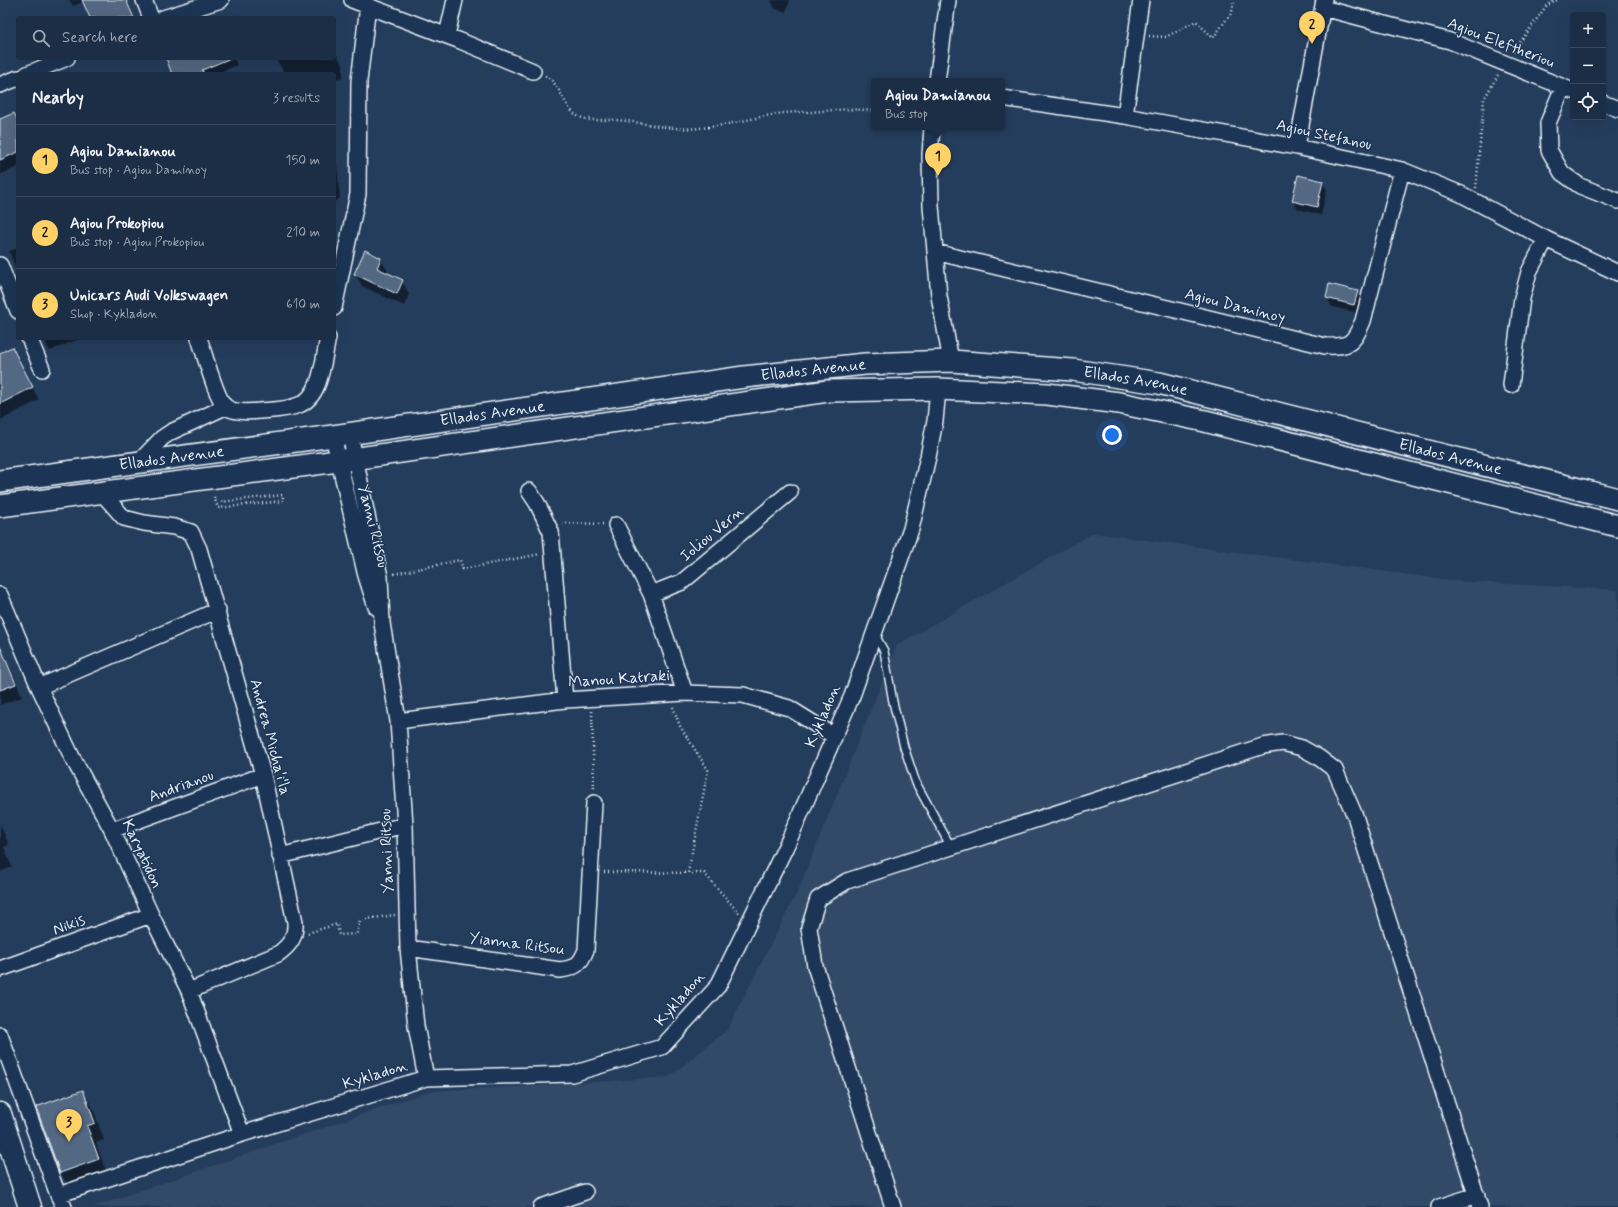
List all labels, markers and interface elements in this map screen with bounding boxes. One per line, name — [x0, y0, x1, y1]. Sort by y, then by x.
pin: 2 — [1299, 11, 1325, 44]
map controls — [1570, 12, 1606, 120]
button: + — [1570, 12, 1606, 48]
street label: Agiou Eleftheriou — [1444, 13, 1558, 73]
search box — [16, 16, 336, 60]
icon: search — [30, 27, 52, 49]
text: Search here — [62, 28, 138, 48]
button: − — [1570, 48, 1606, 84]
popup — [871, 78, 1005, 130]
button: locate — [1570, 84, 1606, 120]
text: Agiou Damianou — [885, 86, 991, 106]
text: Nearby — [32, 87, 84, 109]
text: 3 results — [273, 90, 320, 107]
text: Bus stop — [885, 106, 928, 123]
street label: Agiou Stefanou — [1274, 115, 1374, 155]
text: Agiou Damianou — [70, 142, 176, 162]
pin: 1 — [925, 143, 951, 176]
text: 1 — [42, 152, 48, 169]
text: 150 m — [286, 152, 320, 169]
text: Bus stop · Agiou Daminoy — [70, 162, 207, 179]
text: Agiou Prokopiou — [70, 214, 164, 234]
text: 2 — [42, 224, 48, 241]
text: 210 m — [286, 224, 320, 241]
text: Bus stop · Agiou Prokopiou — [70, 234, 204, 251]
street label: Agiou Daminoy — [1182, 283, 1288, 329]
text: Unicars Audi Volkswagen — [70, 286, 228, 306]
text: 3 — [42, 296, 48, 313]
text: 610 m — [286, 296, 320, 313]
text: Shop · Kykladon — [70, 306, 158, 323]
street label: Ellados Avenue — [760, 353, 867, 386]
street label: Ellados Avenue — [1082, 361, 1190, 400]
street label: Ellados Avenue — [439, 395, 546, 431]
your location — [1102, 425, 1122, 445]
street label: Ellados Avenue — [1397, 434, 1504, 480]
street label: Ellados Avenue — [118, 440, 225, 475]
street label: Yanni Ritsou — [353, 482, 393, 570]
street label: Ioliou Vern — [676, 501, 748, 567]
street label: Manou Katraki — [567, 665, 671, 693]
street label: Andrea Micha'i'la — [244, 677, 296, 797]
street label: Kykladon — [800, 681, 846, 751]
street label: Andrianou — [146, 765, 216, 807]
street label: Yanni Ritsou — [375, 808, 399, 894]
street label: Karyatidon — [117, 816, 167, 892]
street label: Nikis — [50, 909, 88, 941]
street label: Yianna Ritsou — [468, 928, 566, 960]
street label: Kykladon — [650, 967, 710, 1031]
street label: Kykladon — [340, 1055, 410, 1095]
pin: 3 — [56, 1109, 82, 1142]

